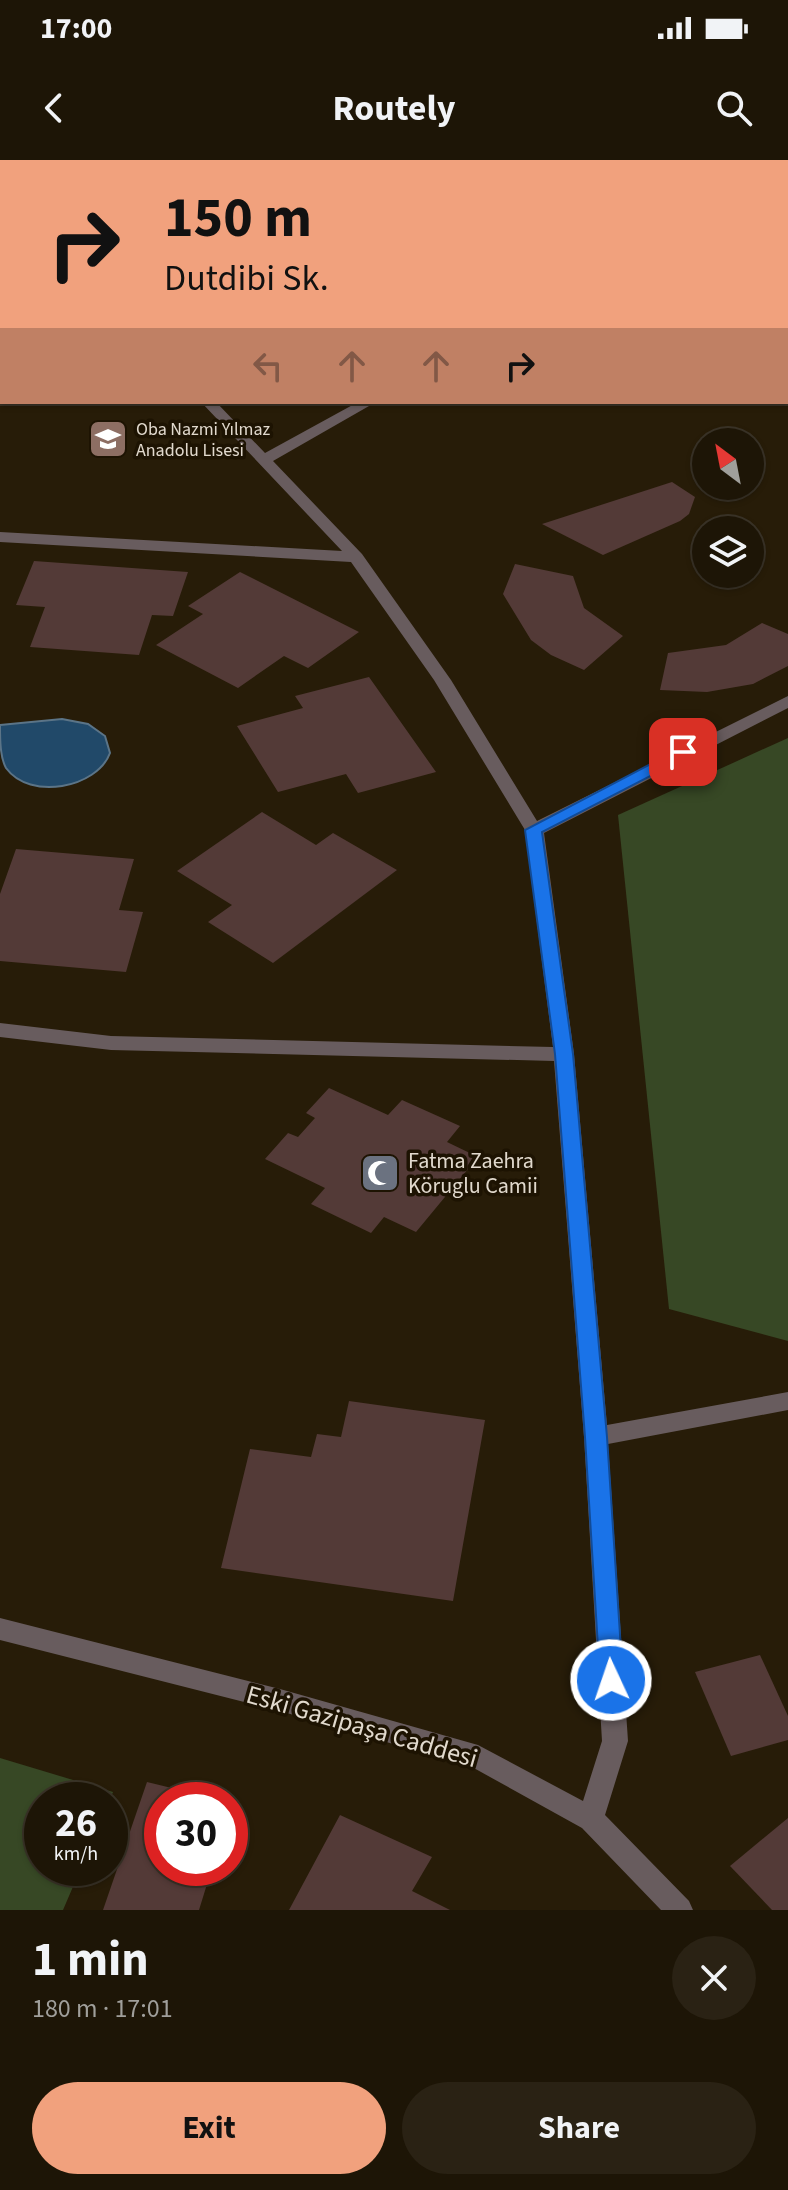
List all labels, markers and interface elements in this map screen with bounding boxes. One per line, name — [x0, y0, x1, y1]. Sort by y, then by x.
text: 17:00 — [40, 7, 112, 50]
text: Routely — [333, 83, 455, 134]
icon: back — [32, 86, 76, 130]
icon: search — [712, 86, 756, 130]
text: 150 m — [164, 179, 312, 258]
icon: right — [32, 192, 136, 296]
text: Dutdibi Sk. — [164, 253, 329, 304]
icon: left — [246, 344, 290, 388]
icon: ahead — [330, 344, 374, 388]
icon: ahead — [414, 344, 458, 388]
icon: right — [498, 344, 542, 388]
place label: Oba Nazmi Yılmaz Anadolu Lisesi — [136, 417, 271, 463]
school or university icon: Oba Nazmi Yılmaz Anadolu Lisesi — [87, 418, 129, 460]
north arrow — [692, 428, 764, 500]
map controls — [692, 428, 764, 588]
button: layers — [692, 516, 764, 588]
pin — [649, 718, 717, 786]
icon: arrive — [661, 730, 705, 774]
place label: Fatma Zaehra Köruglu Camii — [408, 1145, 538, 1202]
mosque icon: Fatma Zaehra Köruglu Camii — [359, 1152, 401, 1194]
position arrow — [569, 1638, 653, 1722]
street label: Eski Gazipaşa Caddesi — [242, 1676, 482, 1777]
speed limit sign: 30 — [144, 1782, 248, 1886]
text: 26 — [55, 1795, 97, 1852]
text: km/h — [54, 1840, 98, 1868]
text: 1 min — [32, 1926, 149, 1994]
button: close — [672, 1936, 756, 2020]
text: 180 m · 17:01 — [32, 1990, 173, 2027]
button: Exit — [32, 2082, 386, 2174]
button: Share — [402, 2082, 756, 2174]

